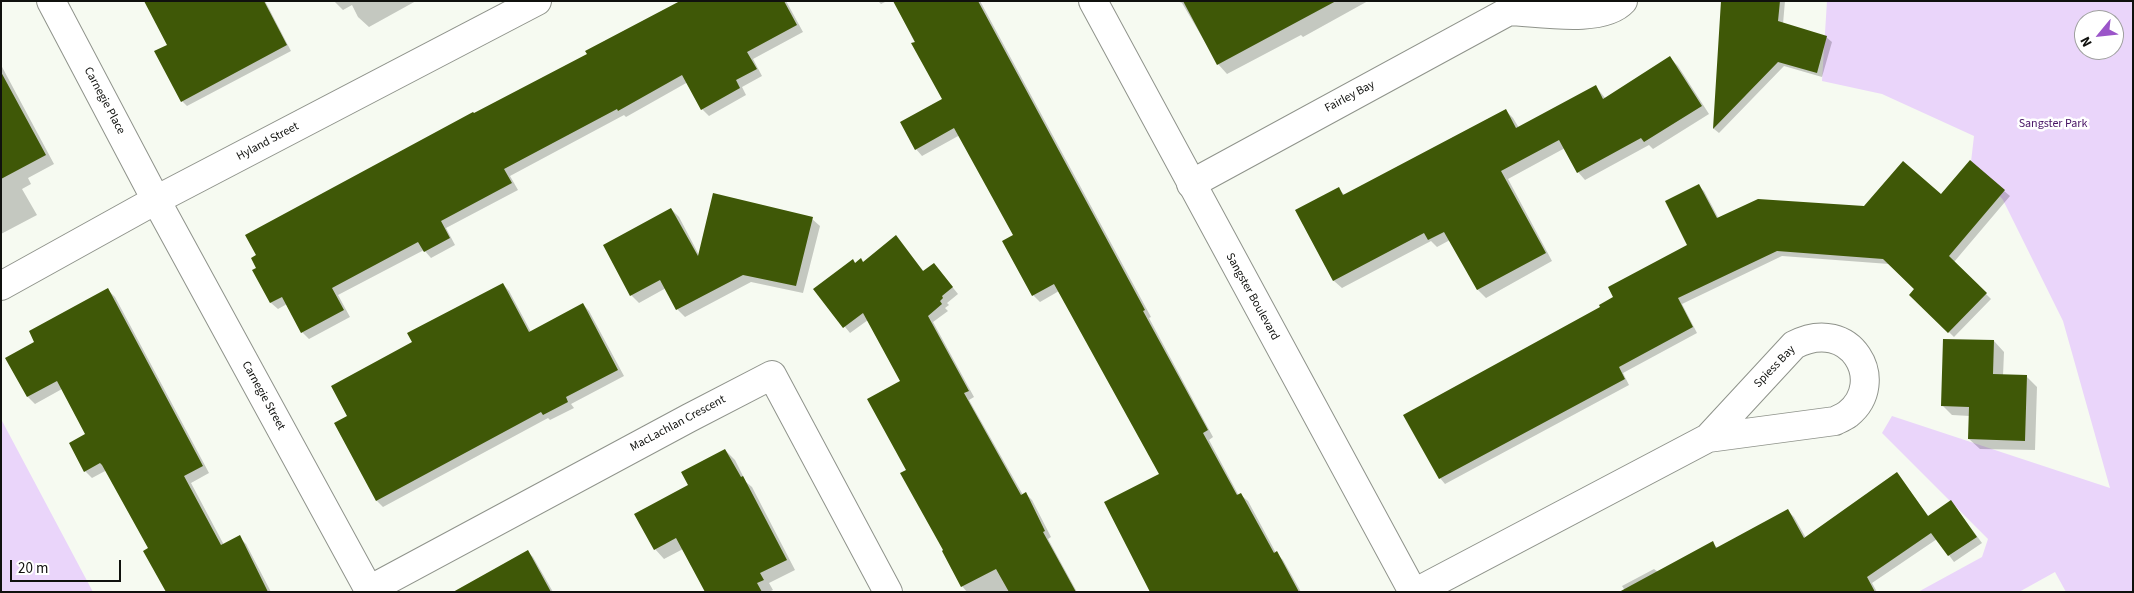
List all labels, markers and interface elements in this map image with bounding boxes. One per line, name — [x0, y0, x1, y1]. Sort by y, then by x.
north arrow — [2074, 10, 2124, 60]
text: N — [2076, 33, 2098, 50]
street label: Carnegie Place — [80, 65, 128, 137]
street label: Fairley Bay — [1323, 78, 1377, 116]
park label: Sangster Park — [2019, 117, 2087, 131]
street label: Hyland Street — [235, 120, 301, 164]
street label: Sangster Boulevard — [1222, 251, 1282, 343]
street label: Spiess Bay — [1751, 343, 1799, 391]
street label: Carnegie Street — [238, 359, 288, 433]
street label: MacLachlan Crescent — [628, 393, 728, 455]
scale bar — [12, 550, 124, 582]
text: 20 m — [18, 558, 48, 579]

